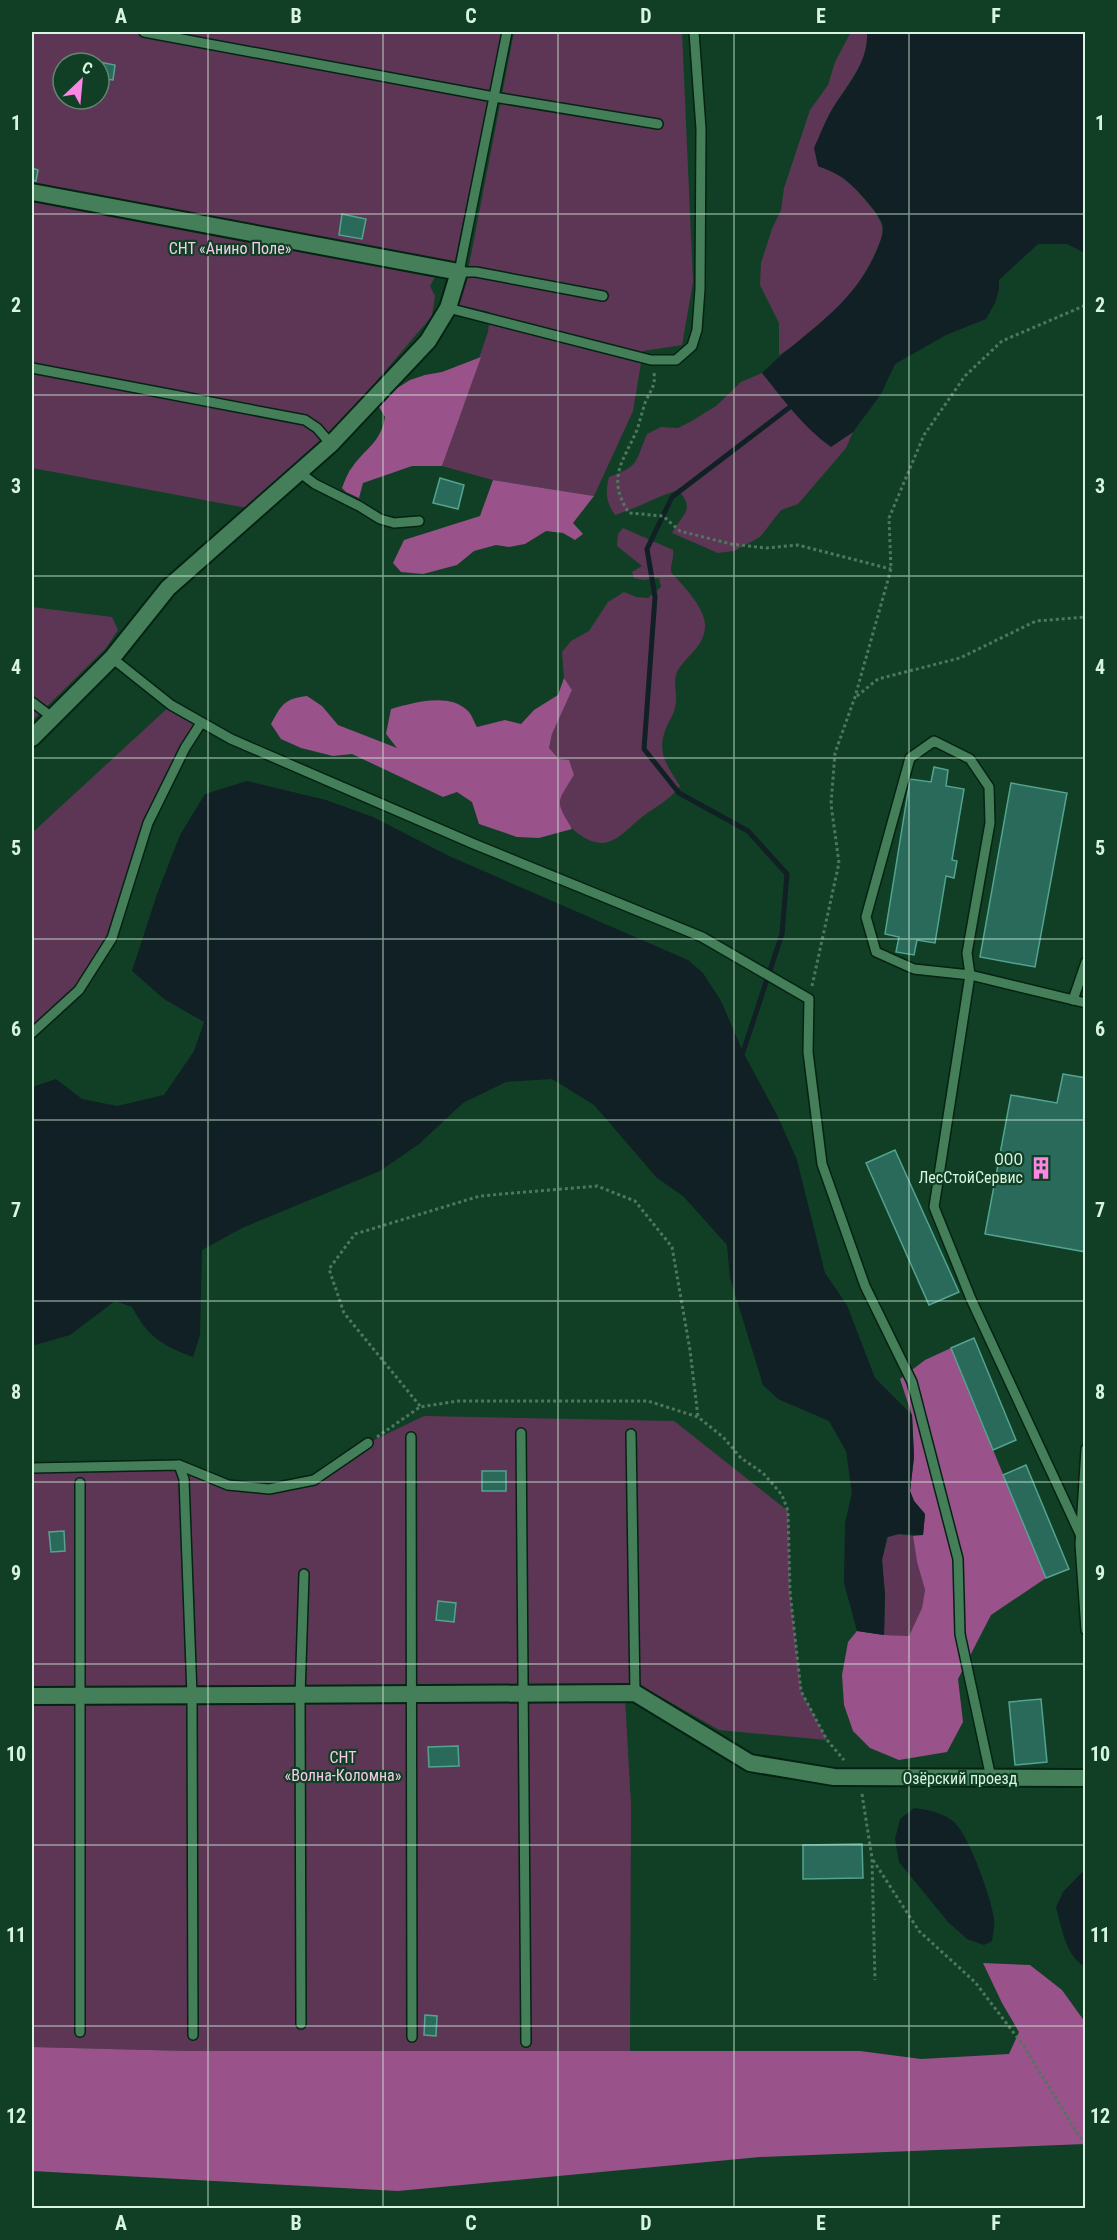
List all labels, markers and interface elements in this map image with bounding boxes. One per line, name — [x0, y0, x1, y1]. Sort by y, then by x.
text: A — [115, 4, 127, 28]
text: B — [290, 4, 302, 28]
text: C — [465, 4, 477, 28]
text: D — [640, 4, 652, 28]
text: E — [816, 4, 826, 28]
text: F — [991, 4, 1001, 28]
north arrow — [51, 51, 111, 111]
text: С — [79, 57, 96, 79]
text: 1 — [11, 111, 21, 135]
text: 1 — [1095, 111, 1105, 135]
park label: СНТ «Анино Поле» — [169, 239, 292, 258]
text: 2 — [11, 293, 21, 317]
text: 2 — [1095, 293, 1105, 317]
text: 3 — [11, 474, 21, 498]
text: 3 — [1095, 474, 1105, 498]
text: 4 — [11, 655, 21, 679]
text: 4 — [1095, 655, 1105, 679]
text: 5 — [11, 836, 21, 860]
text: 5 — [1095, 836, 1105, 860]
text: 6 — [11, 1017, 21, 1041]
text: 6 — [1095, 1017, 1105, 1041]
place label: ООО ЛесСтойСервис — [918, 1150, 1023, 1187]
building icon: ООО ЛесСтойСервис — [1028, 1155, 1054, 1181]
text: 7 — [11, 1198, 21, 1222]
text: 7 — [1095, 1198, 1105, 1222]
text: 8 — [11, 1380, 21, 1404]
text: 8 — [1095, 1380, 1105, 1404]
text: 9 — [11, 1561, 21, 1585]
text: 9 — [1095, 1561, 1105, 1585]
text: 10 — [6, 1742, 26, 1766]
text: 10 — [1090, 1742, 1110, 1766]
park label: СНТ «Волна-Коломна» — [285, 1748, 402, 1785]
street label: Озёрский проезд — [903, 1769, 1018, 1788]
text: 11 — [6, 1923, 26, 1947]
text: 11 — [1090, 1923, 1110, 1947]
text: 12 — [6, 2104, 26, 2128]
text: 12 — [1090, 2104, 1110, 2128]
text: A — [115, 2211, 127, 2235]
text: B — [290, 2211, 302, 2235]
text: C — [465, 2211, 477, 2235]
text: D — [640, 2211, 652, 2235]
text: E — [816, 2211, 826, 2235]
text: F — [991, 2211, 1001, 2235]

